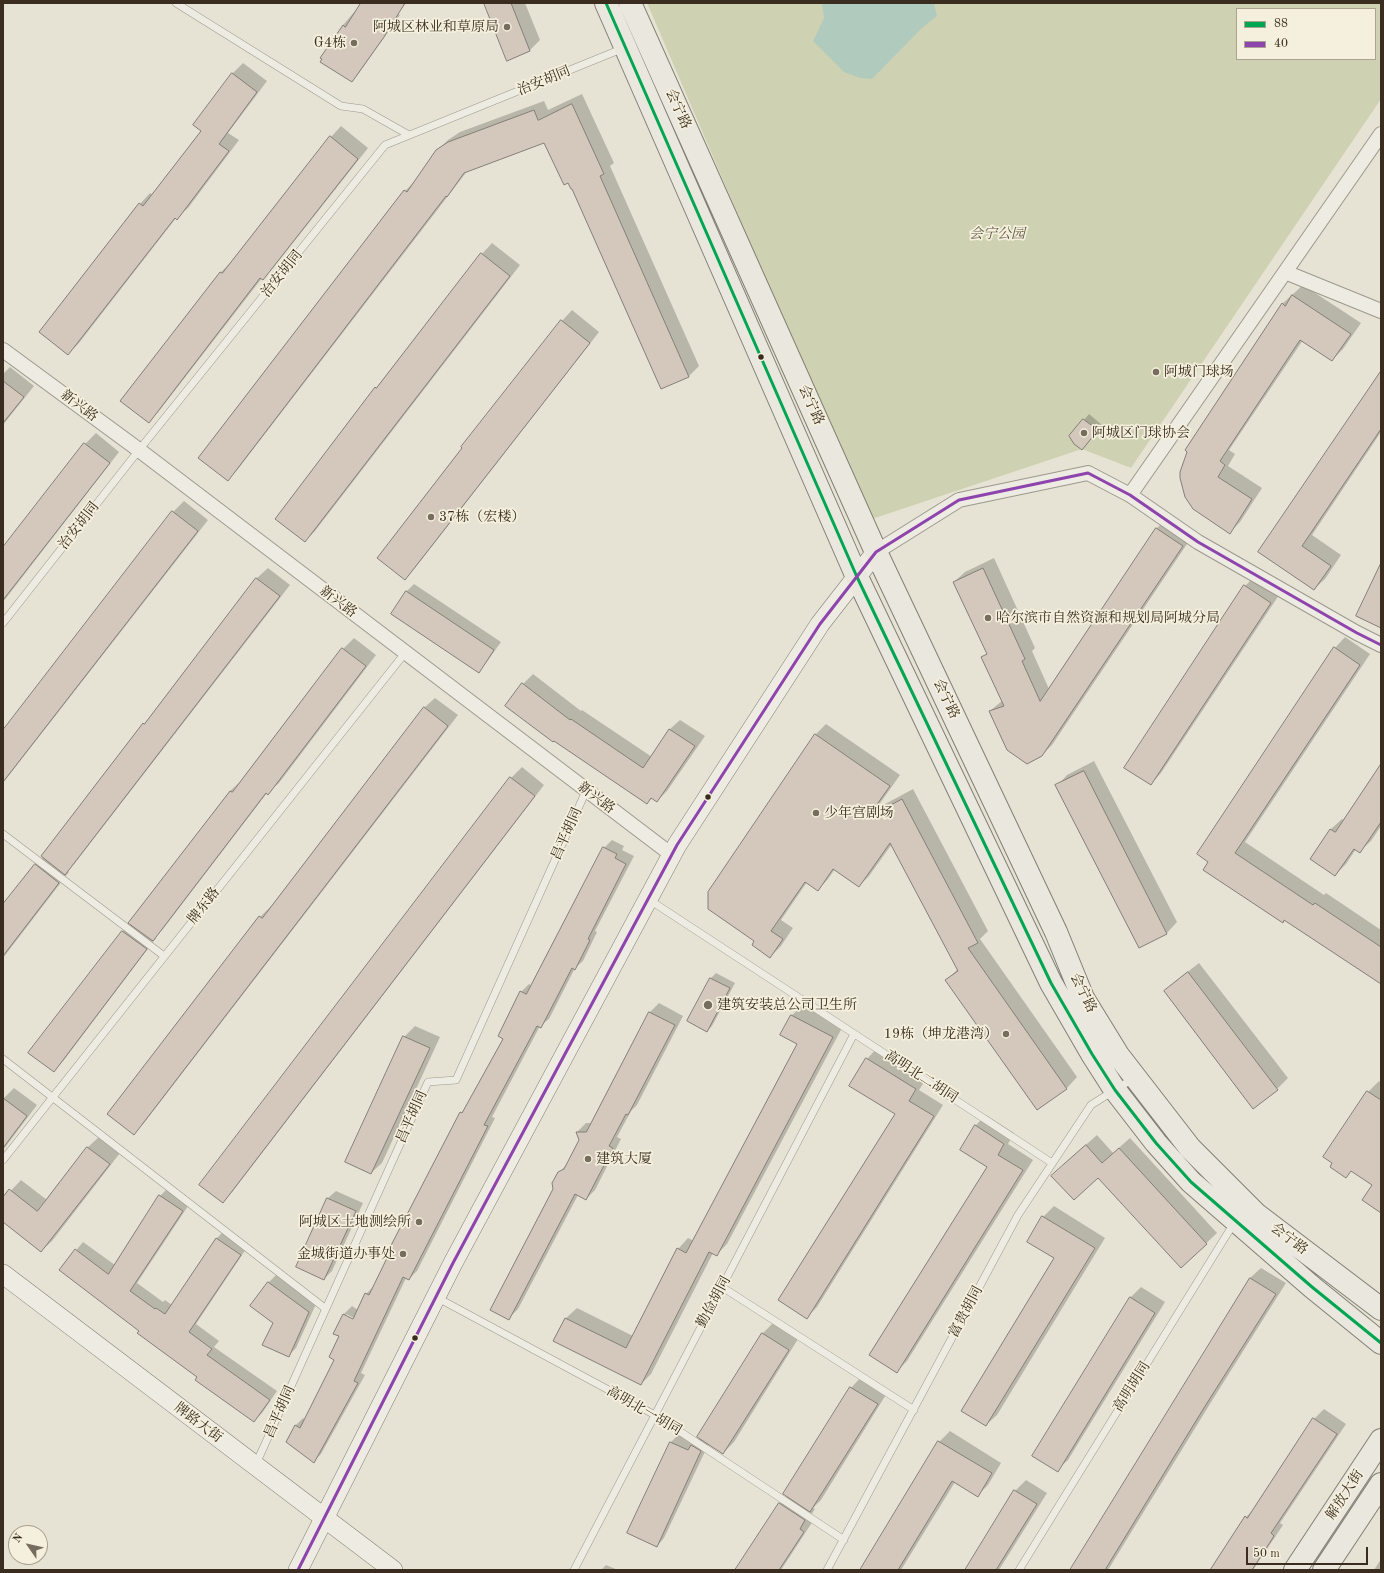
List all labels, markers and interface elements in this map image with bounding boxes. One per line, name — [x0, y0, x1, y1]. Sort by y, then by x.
legend — [1236, 8, 1376, 60]
text: 88 — [1274, 18, 1288, 30]
place label: 阿城区林业和草原局 — [373, 19, 499, 35]
marker: 阿城区林业和草原局 — [502, 22, 512, 32]
place label: G4栋 — [314, 35, 346, 51]
marker: G4栋 — [349, 38, 359, 48]
text: 40 — [1274, 38, 1288, 50]
street label: 治安胡同 — [515, 63, 573, 99]
street label: 会宁路 — [662, 86, 694, 132]
park label: 会宁公园 — [969, 226, 1025, 242]
street label: 治安胡同 — [258, 247, 306, 301]
unlabelled marker — [756, 352, 766, 362]
place label: 阿城门球场 — [1164, 364, 1234, 380]
marker: 阿城门球场 — [1151, 367, 1161, 377]
street label: 会宁路 — [795, 382, 827, 428]
street label: 新兴路 — [57, 387, 101, 425]
place label: 阿城区门球协会 — [1092, 425, 1190, 441]
marker: 阿城区门球协会 — [1079, 428, 1089, 438]
street label: 治安胡同 — [55, 499, 103, 553]
place label: 37栋（宏楼） — [439, 509, 525, 525]
marker: 37栋（宏楼） — [426, 512, 436, 522]
street label: 新兴路 — [316, 583, 360, 621]
place label: 哈尔滨市自然资源和规划局阿城分局 — [996, 610, 1220, 626]
marker: 哈尔滨市自然资源和规划局阿城分局 — [983, 613, 993, 623]
street label: 会宁路 — [930, 676, 962, 722]
street label: 新兴路 — [574, 779, 618, 817]
unlabelled marker — [703, 792, 713, 802]
street label: 昌平胡同 — [548, 805, 586, 863]
place label: 少年宫剧场 — [824, 805, 894, 821]
marker: 少年宫剧场 — [811, 808, 821, 818]
street label: 牌东路 — [184, 884, 224, 928]
street label: 会宁路 — [1066, 970, 1100, 1016]
place label: 建筑安装总公司卫生所 — [717, 997, 857, 1013]
marker: 建筑安装总公司卫生所 — [702, 999, 714, 1011]
place label: 19栋（坤龙港湾） — [884, 1026, 998, 1042]
marker: 19栋（坤龙港湾） — [1001, 1029, 1011, 1039]
street label: 高明北二胡同 — [881, 1047, 961, 1107]
street label: 昌平胡同 — [393, 1088, 431, 1146]
place label: 建筑大厦 — [596, 1151, 652, 1167]
marker: 建筑大厦 — [583, 1154, 593, 1164]
place label: 阿城区土地测绘所 — [299, 1214, 411, 1230]
marker: 阿城区土地测绘所 — [414, 1217, 424, 1227]
street label: 会宁路 — [1267, 1220, 1311, 1258]
place label: 金城街道办事处 — [297, 1246, 395, 1262]
marker: 金城街道办事处 — [398, 1249, 408, 1259]
street label: 勤俭胡同 — [693, 1273, 735, 1331]
street label: 富贵胡同 — [945, 1283, 987, 1341]
unlabelled marker — [410, 1333, 420, 1343]
street label: 高明胡同 — [1110, 1359, 1154, 1415]
street label: 昌平胡同 — [261, 1383, 299, 1441]
street label: 高明北一胡同 — [603, 1383, 685, 1439]
street label: 牌路大街 — [171, 1399, 225, 1447]
street label: 解放大街 — [1323, 1467, 1367, 1523]
north arrow — [8, 1525, 48, 1565]
text: N — [12, 1532, 25, 1545]
scale bar — [1248, 1539, 1370, 1565]
text: 50 m — [1253, 1548, 1280, 1560]

